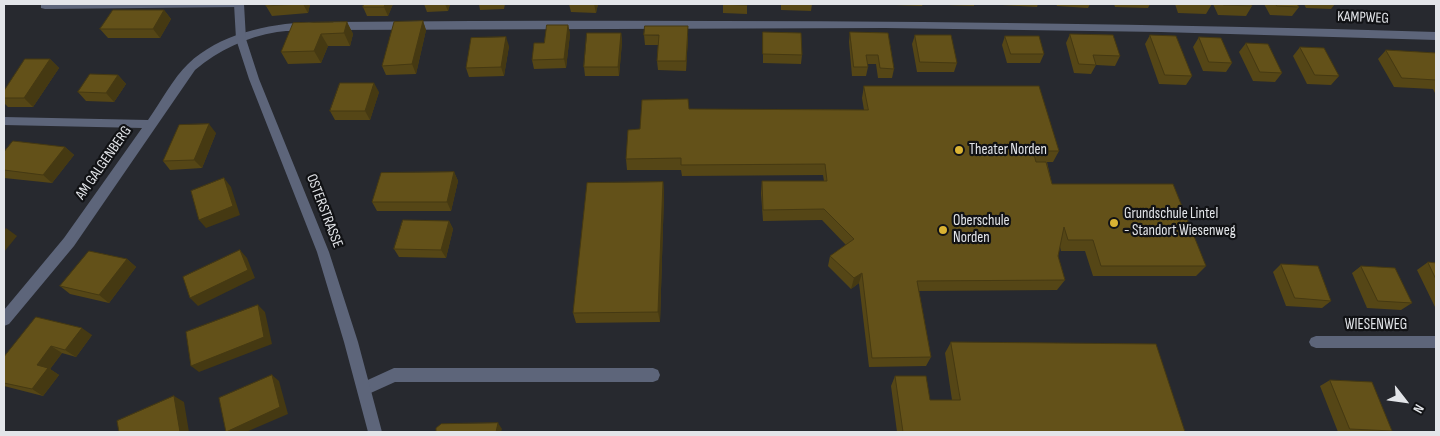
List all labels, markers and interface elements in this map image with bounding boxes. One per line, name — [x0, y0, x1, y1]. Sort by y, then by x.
street label: KAMPWEG — [1337, 8, 1389, 28]
street label: AM GALGENBERG — [72, 123, 136, 203]
place label: Theater Norden — [969, 141, 1047, 159]
marker: Theater Norden — [953, 144, 965, 156]
street label: OSTERSTRASSE — [302, 172, 346, 250]
place label: Grundschule Lintel - Standort Wiesenweg — [1124, 205, 1236, 240]
place label: Oberschule Norden — [953, 212, 1010, 247]
marker: Grundschule Lintel - Standort Wiesenweg — [1108, 217, 1120, 229]
marker: Oberschule Norden — [937, 224, 949, 236]
street label: WIESENWEG — [1345, 316, 1407, 334]
north arrow — [1380, 376, 1430, 426]
text: N — [1409, 401, 1428, 416]

